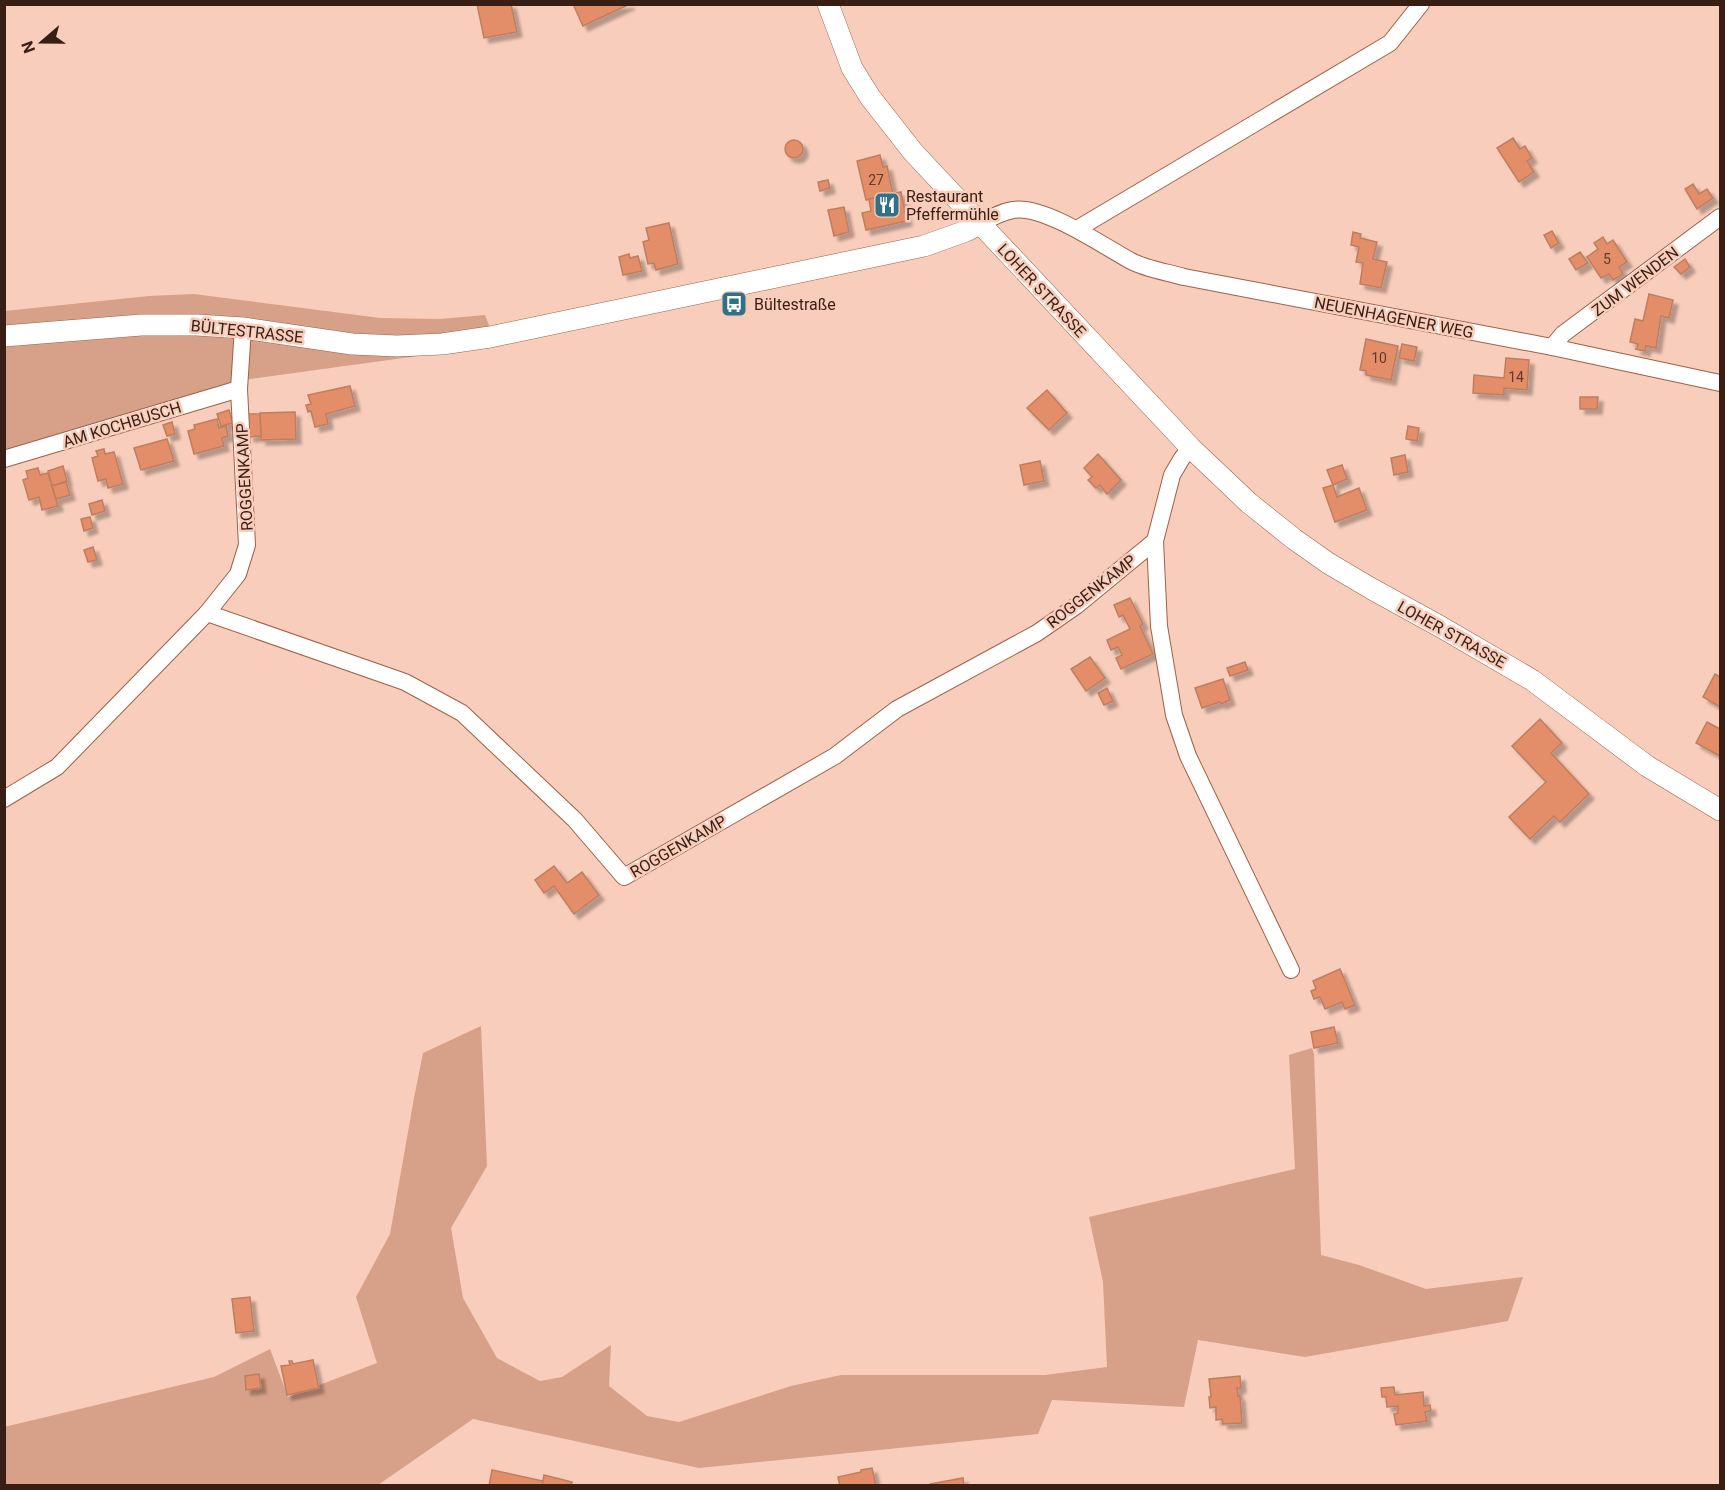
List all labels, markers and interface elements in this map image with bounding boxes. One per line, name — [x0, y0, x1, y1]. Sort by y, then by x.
north arrow — [12, 12, 72, 72]
text: N — [18, 38, 39, 56]
house number: 27 — [868, 172, 884, 188]
place label: Restaurant Pfeffermühle — [906, 187, 999, 224]
restaurant icon: Restaurant Pfeffermühle — [872, 190, 902, 220]
street label: LOHER STRASSE — [993, 240, 1090, 341]
street label: ZUM WENDEN — [1588, 243, 1682, 320]
house number: 5 — [1603, 251, 1611, 267]
bus stop icon: Bültestraße — [719, 289, 749, 319]
street label: NEUENHAGENER WEG — [1313, 293, 1475, 342]
place label: Bültestraße — [754, 295, 836, 314]
street label: BÜLTESTRASSE — [190, 316, 304, 347]
house number: 10 — [1371, 350, 1387, 366]
house number: 14 — [1508, 369, 1524, 385]
street label: AM KOCHBUSCH — [61, 397, 184, 451]
street label: ROGGENKAMP — [232, 423, 257, 531]
street label: ROGGENKAMP — [1043, 551, 1140, 632]
street label: LOHER STRASSE — [1394, 597, 1509, 672]
street label: ROGGENKAMP — [627, 811, 730, 882]

